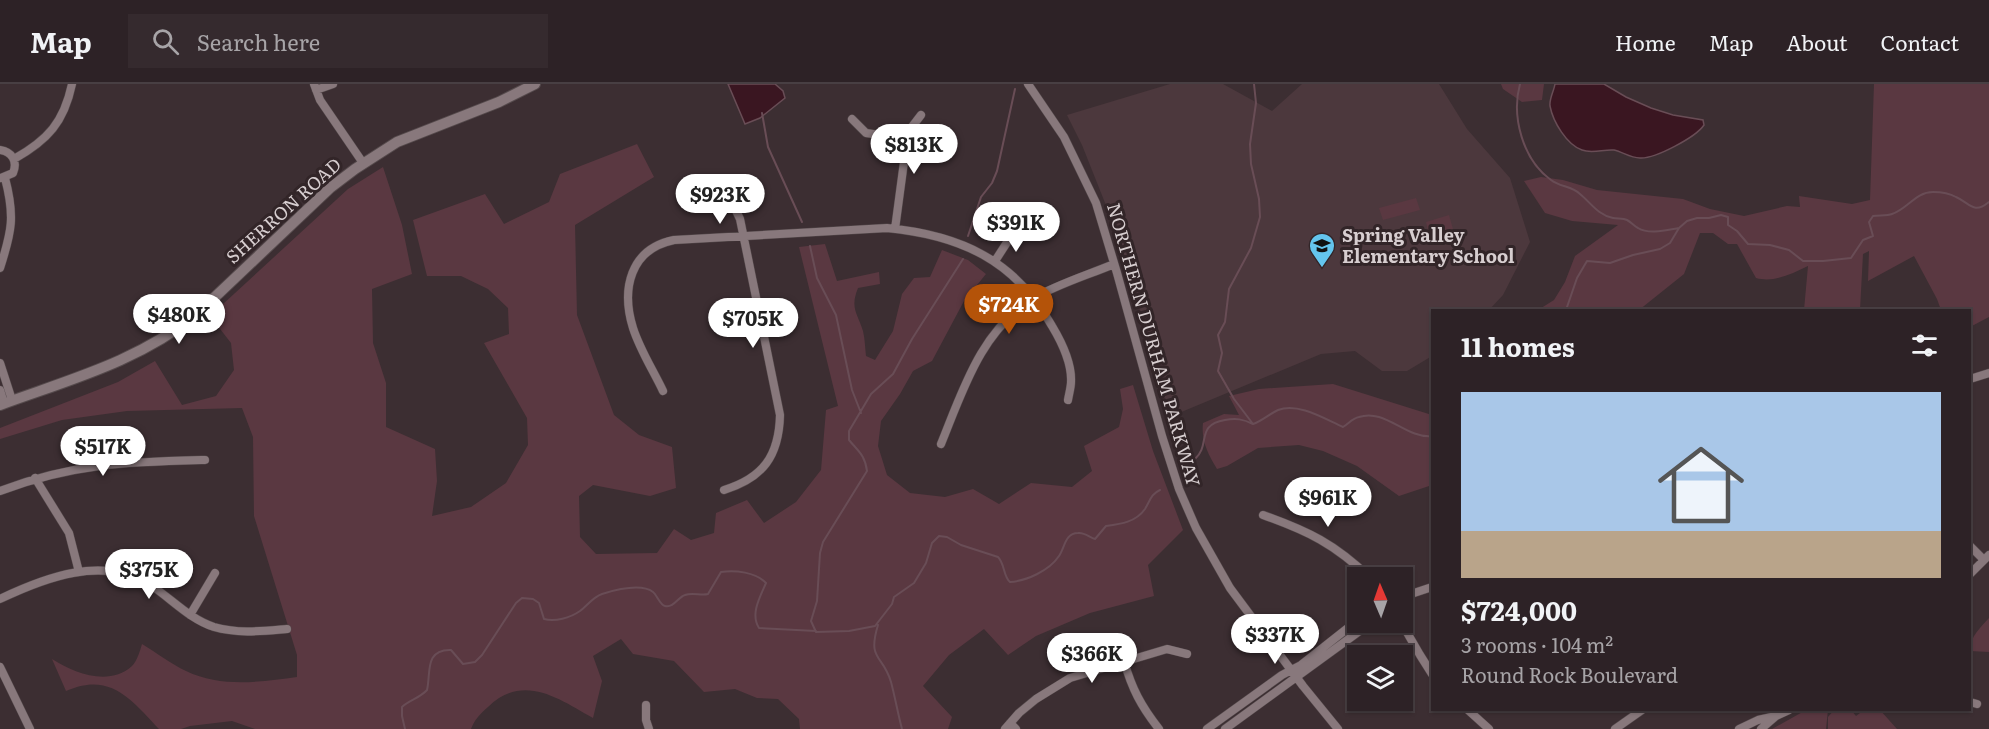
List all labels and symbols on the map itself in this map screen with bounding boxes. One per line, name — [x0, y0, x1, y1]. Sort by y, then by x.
pin: $813K — [872, 124, 956, 175]
street label: SHERRON ROAD — [219, 151, 347, 269]
pin: $923K — [678, 174, 762, 225]
street label: NORTHERN DURHAM PARKWAY — [1101, 199, 1208, 490]
pin: $391K — [974, 202, 1058, 253]
place label: Spring Valley Elementary School — [1342, 221, 1515, 269]
school or university icon: Spring Valley Elementary School — [1307, 231, 1337, 269]
pin: $724K — [967, 284, 1051, 335]
pin: $480K — [137, 294, 221, 345]
pin: $705K — [711, 298, 795, 349]
pin: $517K — [61, 426, 145, 477]
pin: $961K — [1286, 477, 1370, 528]
pin: $375K — [107, 549, 191, 600]
north arrow — [1347, 567, 1413, 633]
pin: $337K — [1233, 614, 1317, 665]
pin: $366K — [1050, 633, 1134, 684]

